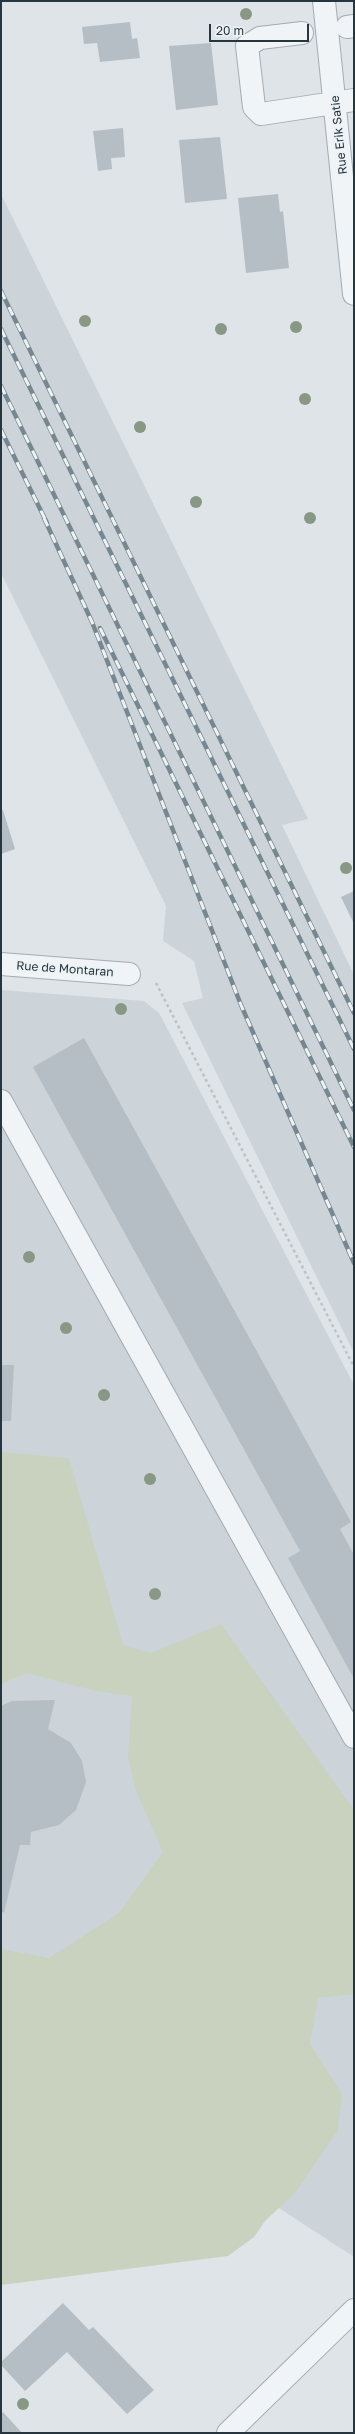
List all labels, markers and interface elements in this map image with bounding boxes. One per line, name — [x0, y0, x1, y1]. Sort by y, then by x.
scale bar — [211, 16, 311, 42]
text: 20 m — [216, 23, 244, 38]
street label: Rue Erik Satie — [328, 95, 350, 175]
street label: Rue de Montaran — [16, 958, 114, 980]

